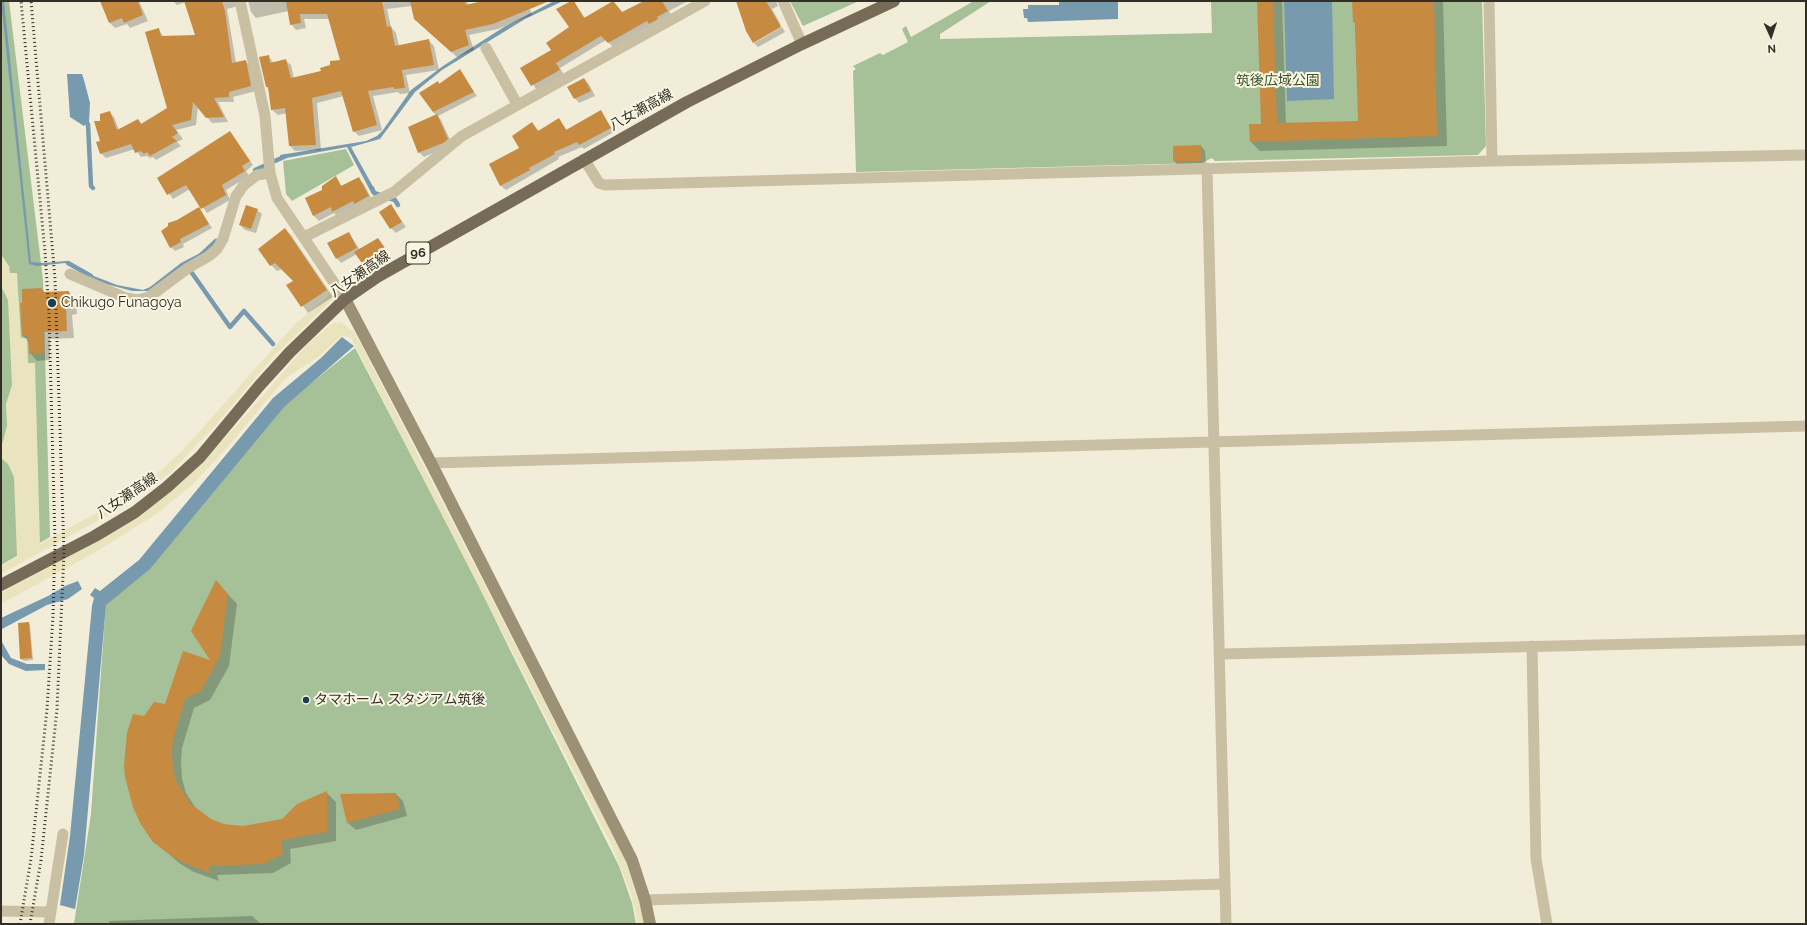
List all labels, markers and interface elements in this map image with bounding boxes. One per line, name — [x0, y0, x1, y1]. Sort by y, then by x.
north arrow — [1751, 16, 1791, 56]
text: N — [1767, 42, 1776, 55]
park label: 筑後広域公園 — [1236, 73, 1320, 89]
street label: 八女瀬高線 — [606, 86, 676, 134]
road number: 96 — [406, 242, 430, 264]
street label: 八女瀬高線 — [327, 247, 393, 301]
place label: Chikugo Funagoya — [61, 295, 182, 311]
marker: Chikugo Funagoya — [46, 297, 58, 309]
street label: 八女瀬高線 — [93, 469, 161, 523]
place label: タマホーム スタジアム筑後 — [314, 692, 486, 708]
marker: タマホーム スタジアム筑後 — [301, 695, 311, 705]

